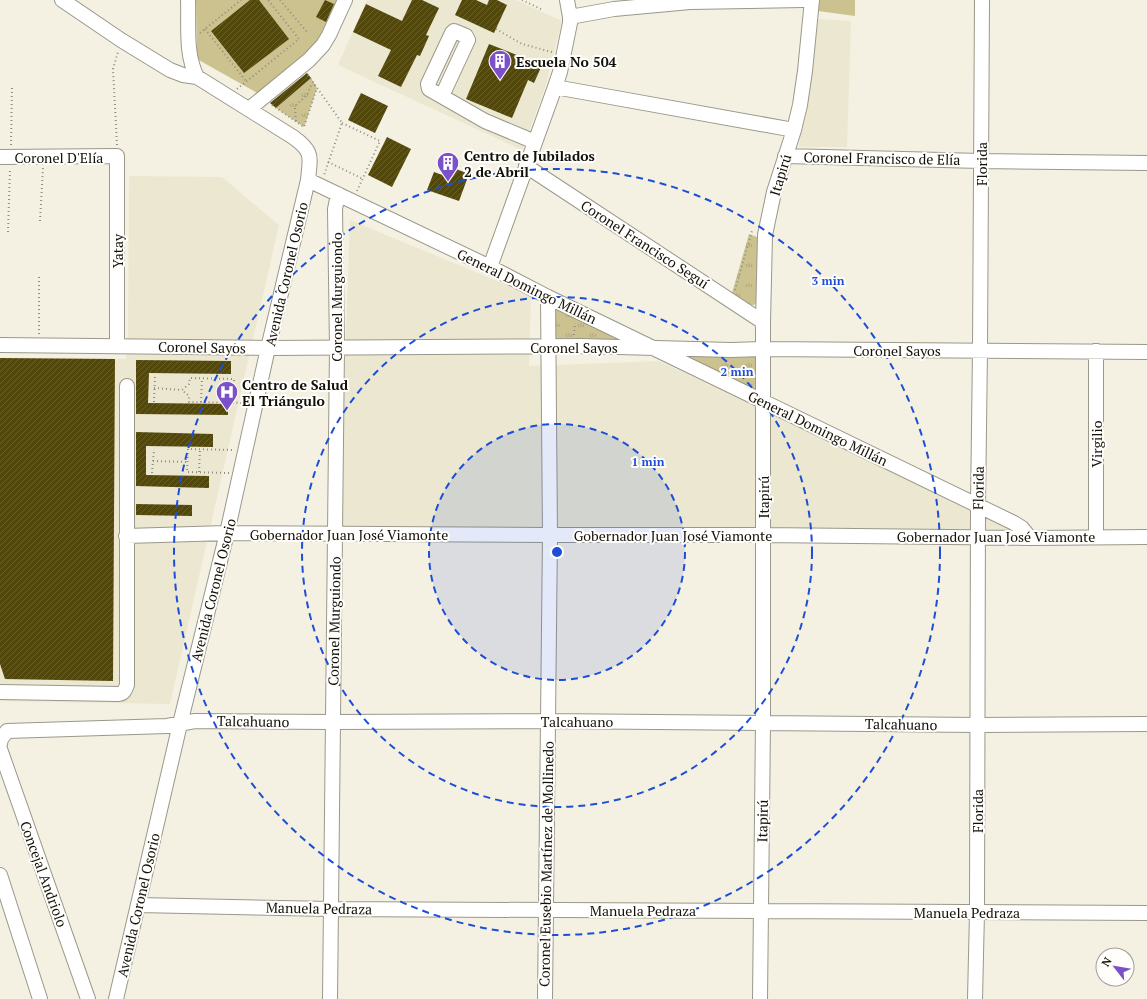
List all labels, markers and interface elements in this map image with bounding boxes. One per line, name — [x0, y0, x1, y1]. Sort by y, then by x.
building icon: Escuela No 504 — [487, 48, 513, 81]
place label: Escuela No 504 — [516, 52, 617, 71]
street label: Florida — [972, 142, 991, 186]
place label: Centro de Jubilados 2 de Abril — [464, 146, 595, 181]
street label: Coronel Francisco de Elía — [803, 147, 961, 169]
street label: Coronel D'Elía — [15, 148, 103, 167]
building icon: Centro de Jubilados 2 de Abril — [435, 150, 461, 183]
street label: Itapirú — [765, 152, 795, 198]
street label: Coronel Francisco Seguí — [577, 195, 713, 293]
street label: Avenida Coronel Osorio — [260, 200, 312, 348]
street label: Coronel Murguiondo — [327, 232, 346, 362]
street label: Yatay — [108, 233, 127, 268]
street label: General Domingo Millán — [454, 244, 601, 328]
text: 3 min — [812, 273, 845, 288]
street label: Coronel Sayos — [158, 337, 246, 357]
street label: Coronel Sayos — [530, 338, 618, 357]
street label: Coronel Sayos — [853, 341, 941, 360]
text: 2 min — [721, 364, 754, 379]
place label: Centro de Salud El Triángulo — [242, 375, 349, 410]
hospital icon: Centro de Salud El Triángulo — [214, 379, 240, 412]
street label: General Domingo Millán — [745, 386, 892, 470]
street label: Virgilio — [1087, 420, 1106, 467]
text: 1 min — [632, 454, 665, 469]
street label: Florida — [968, 466, 988, 510]
street label: Itapirú — [754, 476, 773, 518]
street label: Avenida Coronel Osorio — [186, 516, 240, 664]
street label: Gobernador Juan José Viamonte — [250, 525, 448, 544]
street label: Gobernador Juan José Viamonte — [574, 526, 772, 545]
street label: Gobernador Juan José Viamonte — [897, 527, 1095, 546]
centre of rings — [550, 545, 564, 559]
street label: Coronel Murguiondo — [323, 556, 345, 686]
street label: Talcahuano — [217, 711, 290, 731]
street label: Talcahuano — [541, 712, 614, 731]
street label: Talcahuano — [865, 714, 938, 734]
street label: Coronel Eusebio Martínez de Mollinedo — [534, 741, 558, 987]
street label: Florida — [968, 789, 987, 833]
street label: Itapirú — [752, 799, 772, 843]
street label: Concejal Andriolo — [16, 818, 72, 930]
street label: Avenida Coronel Osorio — [112, 831, 164, 979]
street label: Manuela Pedraza — [266, 898, 372, 918]
street label: Manuela Pedraza — [590, 901, 696, 920]
street label: Manuela Pedraza — [914, 903, 1020, 922]
north arrow — [1095, 947, 1135, 987]
text: N — [1098, 954, 1115, 969]

